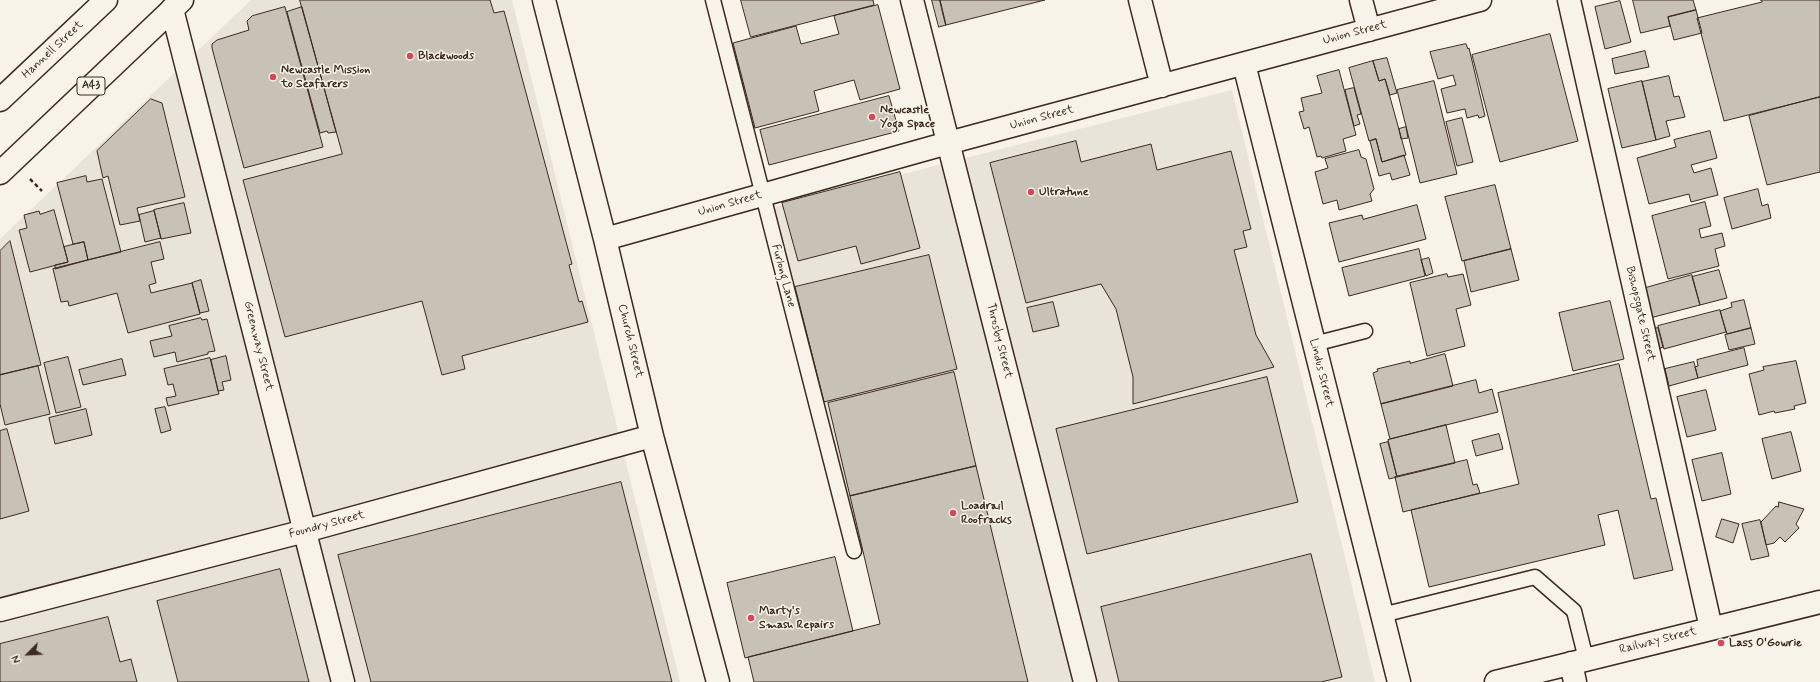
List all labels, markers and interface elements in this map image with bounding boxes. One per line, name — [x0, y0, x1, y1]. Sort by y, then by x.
street label: Hannell Street — [19, 18, 87, 82]
street label: Union Street — [1321, 18, 1389, 48]
place label: Blackwoods — [418, 49, 474, 63]
marker: Blackwoods — [405, 51, 415, 61]
place label: Newcastle Mission to Seafarers — [281, 63, 370, 91]
marker: Newcastle Mission to Seafarers — [268, 72, 278, 82]
road number: A43 — [77, 77, 105, 95]
place label: Newcastle Yoga Space — [880, 103, 935, 131]
street label: Union Street — [1008, 103, 1076, 133]
marker: Newcastle Yoga Space — [867, 112, 877, 122]
place label: Ultratune — [1039, 185, 1089, 199]
marker: Ultratune — [1026, 187, 1036, 197]
street label: Union Street — [696, 188, 764, 220]
street label: Furlong Lane — [768, 243, 798, 309]
street label: Bishopsgate Street — [1622, 265, 1658, 363]
street label: Greenway Street — [240, 300, 276, 392]
street label: Throsby Street — [983, 302, 1015, 380]
street label: Church Street — [614, 303, 646, 379]
street label: Lindus Street — [1306, 337, 1336, 409]
place label: Loadrail Roofracks — [961, 499, 1012, 527]
street label: Foundry Street — [288, 508, 366, 542]
marker: Loadrail Roofracks — [948, 508, 958, 518]
place label: Marty's Smash Repairs — [759, 604, 834, 632]
marker: Marty's Smash Repairs — [746, 613, 756, 623]
street label: Railway Street — [1618, 624, 1698, 658]
north arrow — [8, 634, 48, 674]
place label: Lass O'Gowrie — [1729, 636, 1802, 650]
marker: Lass O'Gowrie — [1716, 638, 1726, 648]
text: N — [9, 653, 25, 665]

